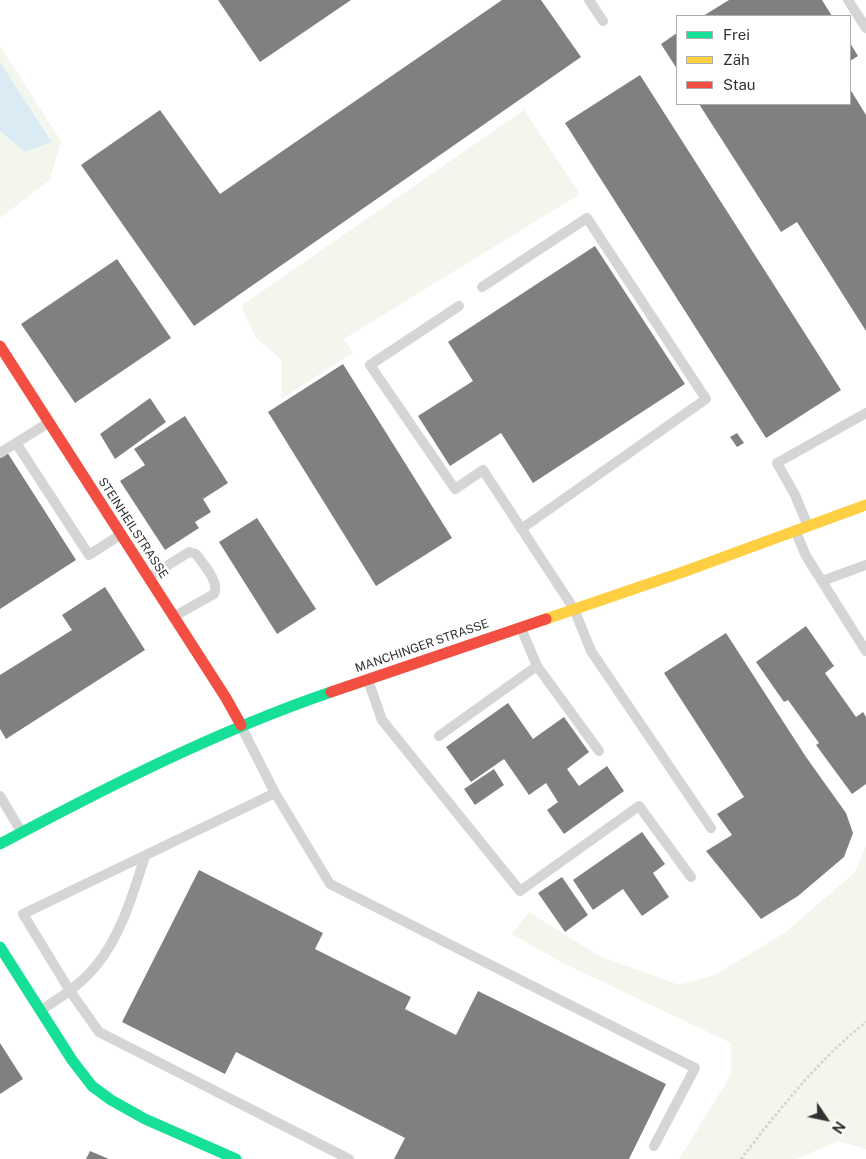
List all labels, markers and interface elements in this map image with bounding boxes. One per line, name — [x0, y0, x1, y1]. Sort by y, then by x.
legend — [676, 15, 851, 105]
text: Frei — [723, 26, 750, 43]
text: Zäh — [723, 51, 750, 68]
text: Stau — [723, 76, 756, 93]
street label: STEINHEILSTRASSE — [95, 475, 171, 581]
street label: MANCHINGER STRASSE — [353, 616, 491, 676]
north arrow — [801, 1094, 851, 1144]
text: N — [829, 1118, 848, 1136]

